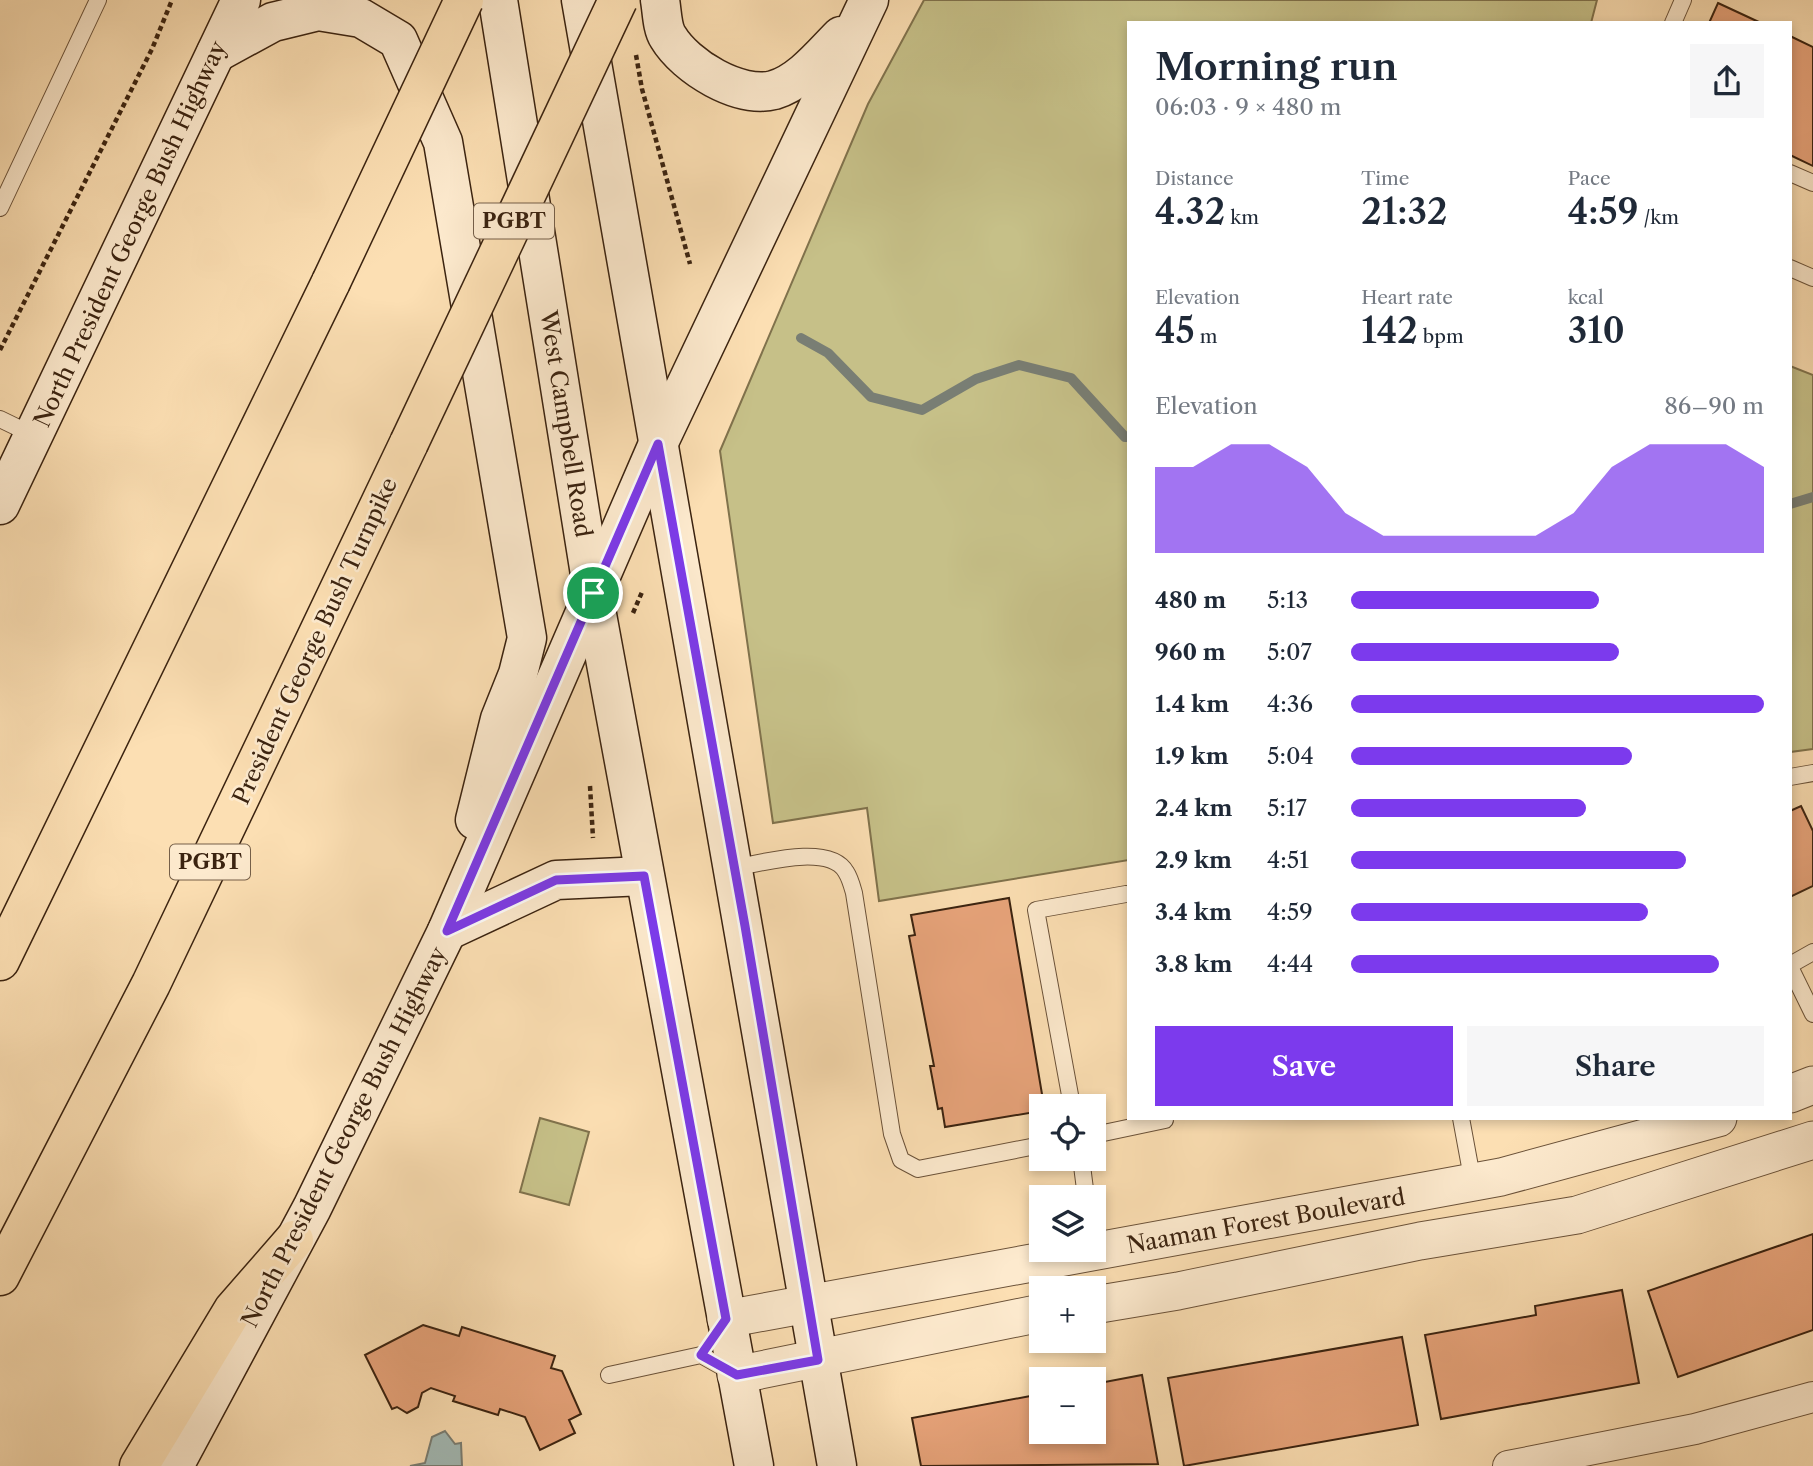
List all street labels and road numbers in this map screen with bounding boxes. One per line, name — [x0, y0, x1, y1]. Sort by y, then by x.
street label: North President George Bush Highway — [28, 36, 232, 432]
road number: PGBT — [474, 204, 554, 238]
street label: West Campbell Road — [534, 308, 598, 539]
street label: President George Bush Turnpike — [227, 473, 403, 809]
road number: PGBT — [170, 844, 250, 880]
street label: North President George Bush Highway — [235, 942, 453, 1332]
street label: Naaman Forest Boulevard — [1125, 1183, 1407, 1259]

